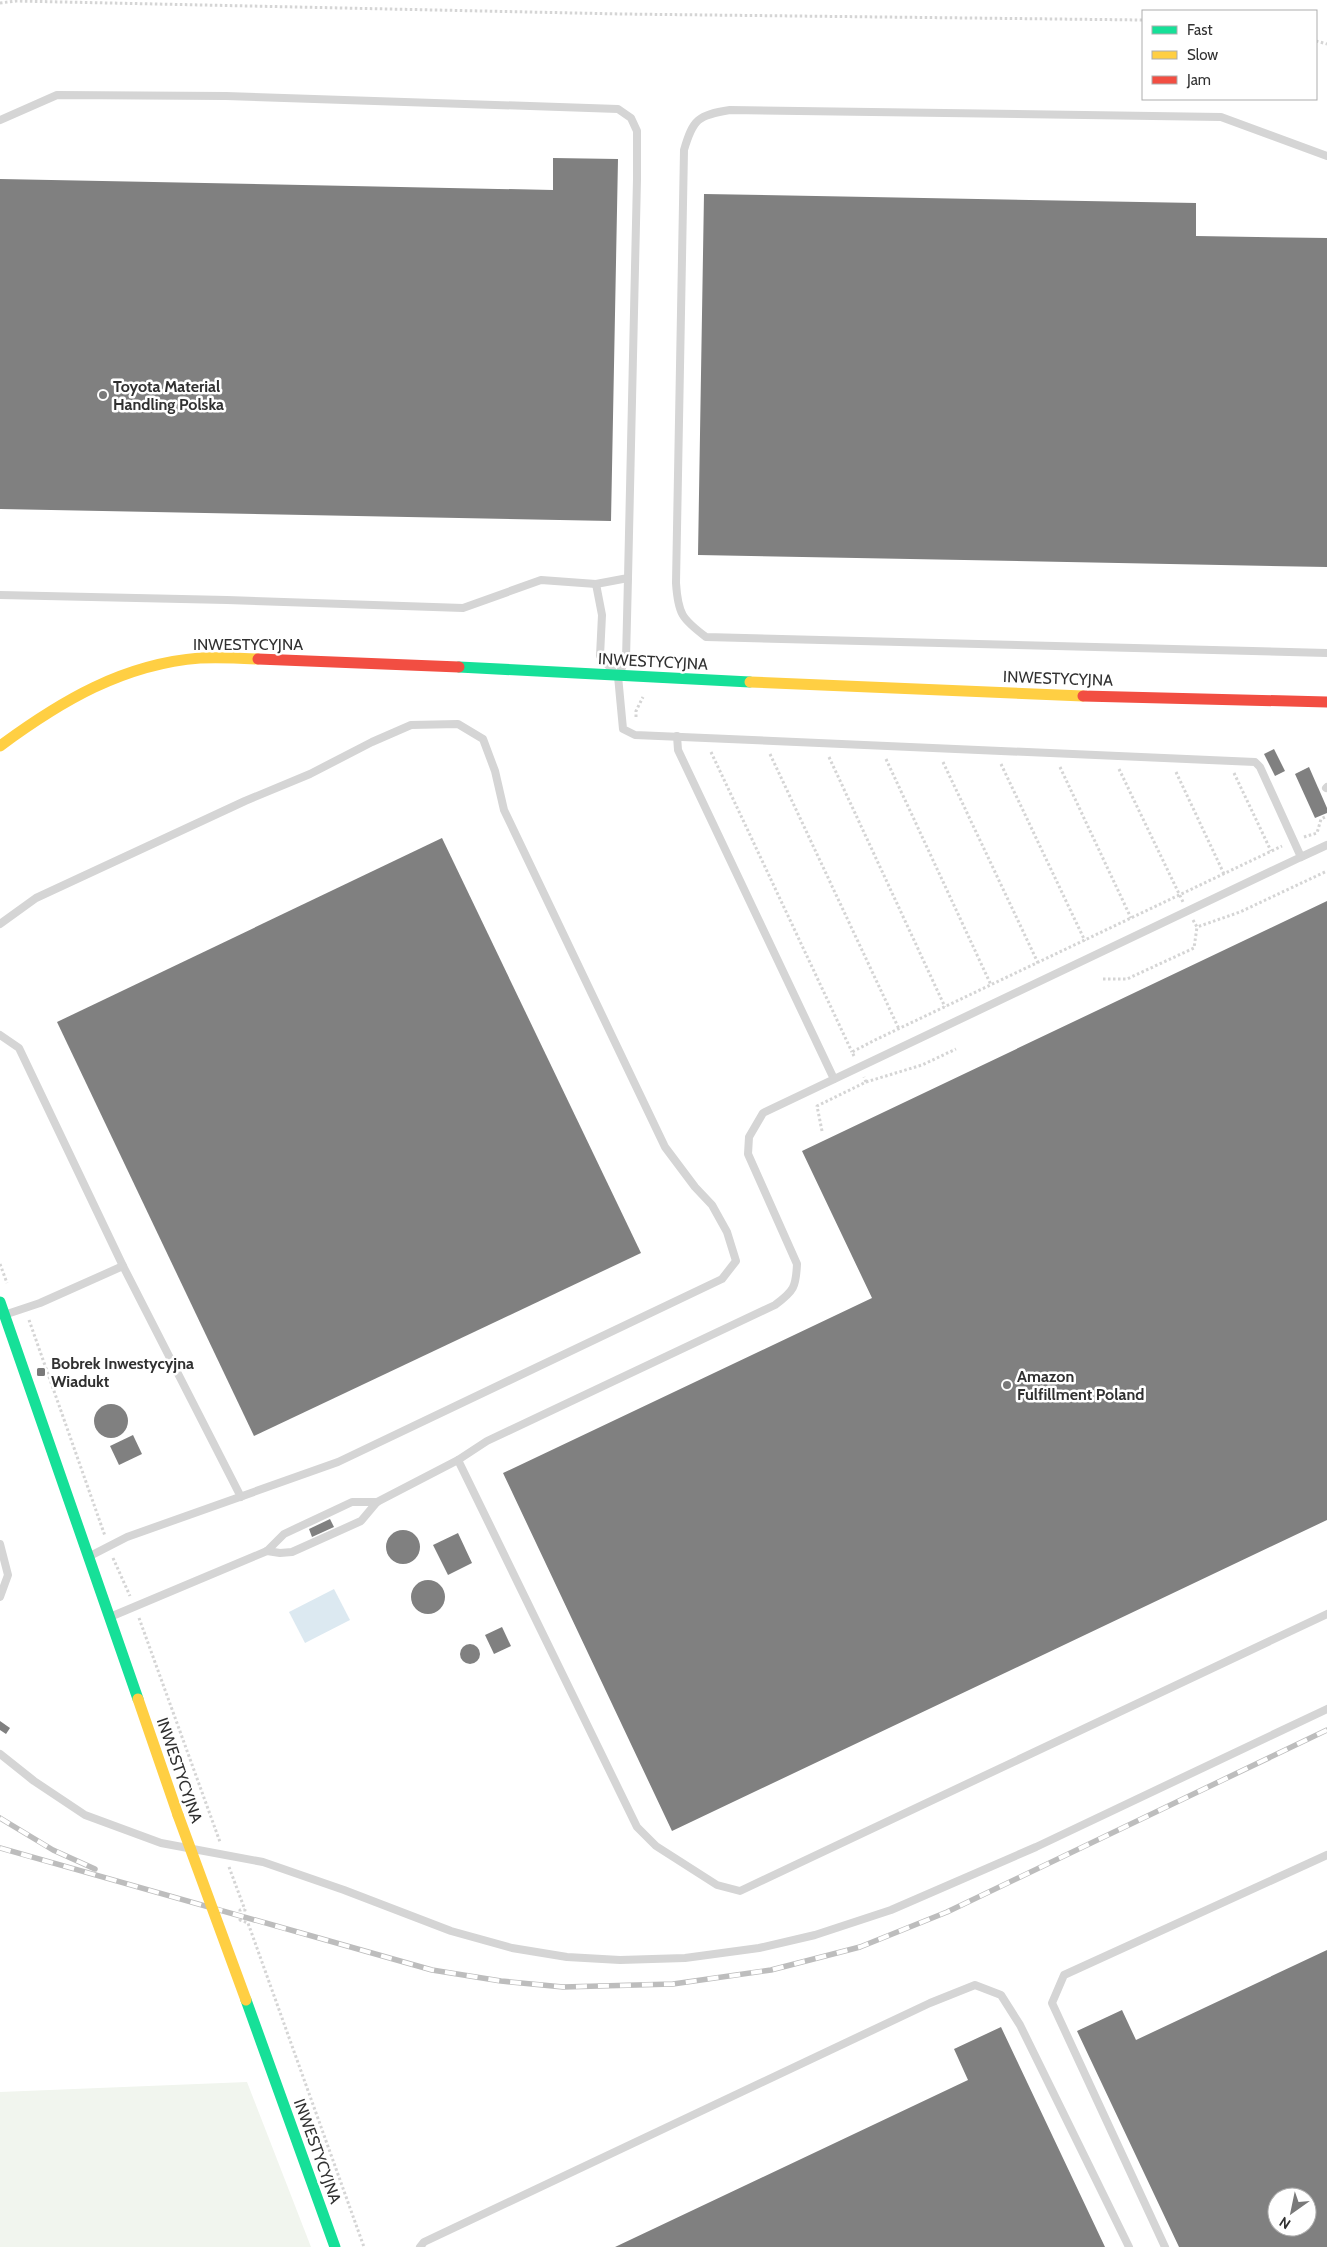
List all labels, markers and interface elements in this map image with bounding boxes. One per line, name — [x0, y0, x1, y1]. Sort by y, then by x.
legend — [1142, 10, 1317, 100]
text: Fast — [1187, 21, 1212, 39]
text: Slow — [1187, 46, 1218, 64]
text: Jam — [1186, 71, 1211, 89]
place label: Toyota Material Handling Polska — [113, 377, 224, 414]
marker: Toyota Material Handling Polska — [97, 389, 109, 401]
street label: INWESTYCYJNA — [193, 635, 303, 654]
street label: INWESTYCYJNA — [598, 649, 709, 674]
street label: INWESTYCYJNA — [1003, 667, 1113, 690]
place label: Bobrek Inwestycyjna Wiadukt — [51, 1354, 194, 1391]
marker: Bobrek Inwestycyjna Wiadukt — [35, 1366, 47, 1378]
place label: Amazon Fulfillment Poland — [1017, 1367, 1144, 1404]
marker: Amazon Fulfillment Poland — [1001, 1379, 1013, 1391]
street label: INWESTYCYJNA — [153, 1715, 206, 1825]
street label: INWESTYCYJNA — [290, 2096, 345, 2206]
north arrow — [1267, 2187, 1317, 2237]
text: N — [1276, 2213, 1294, 2233]

